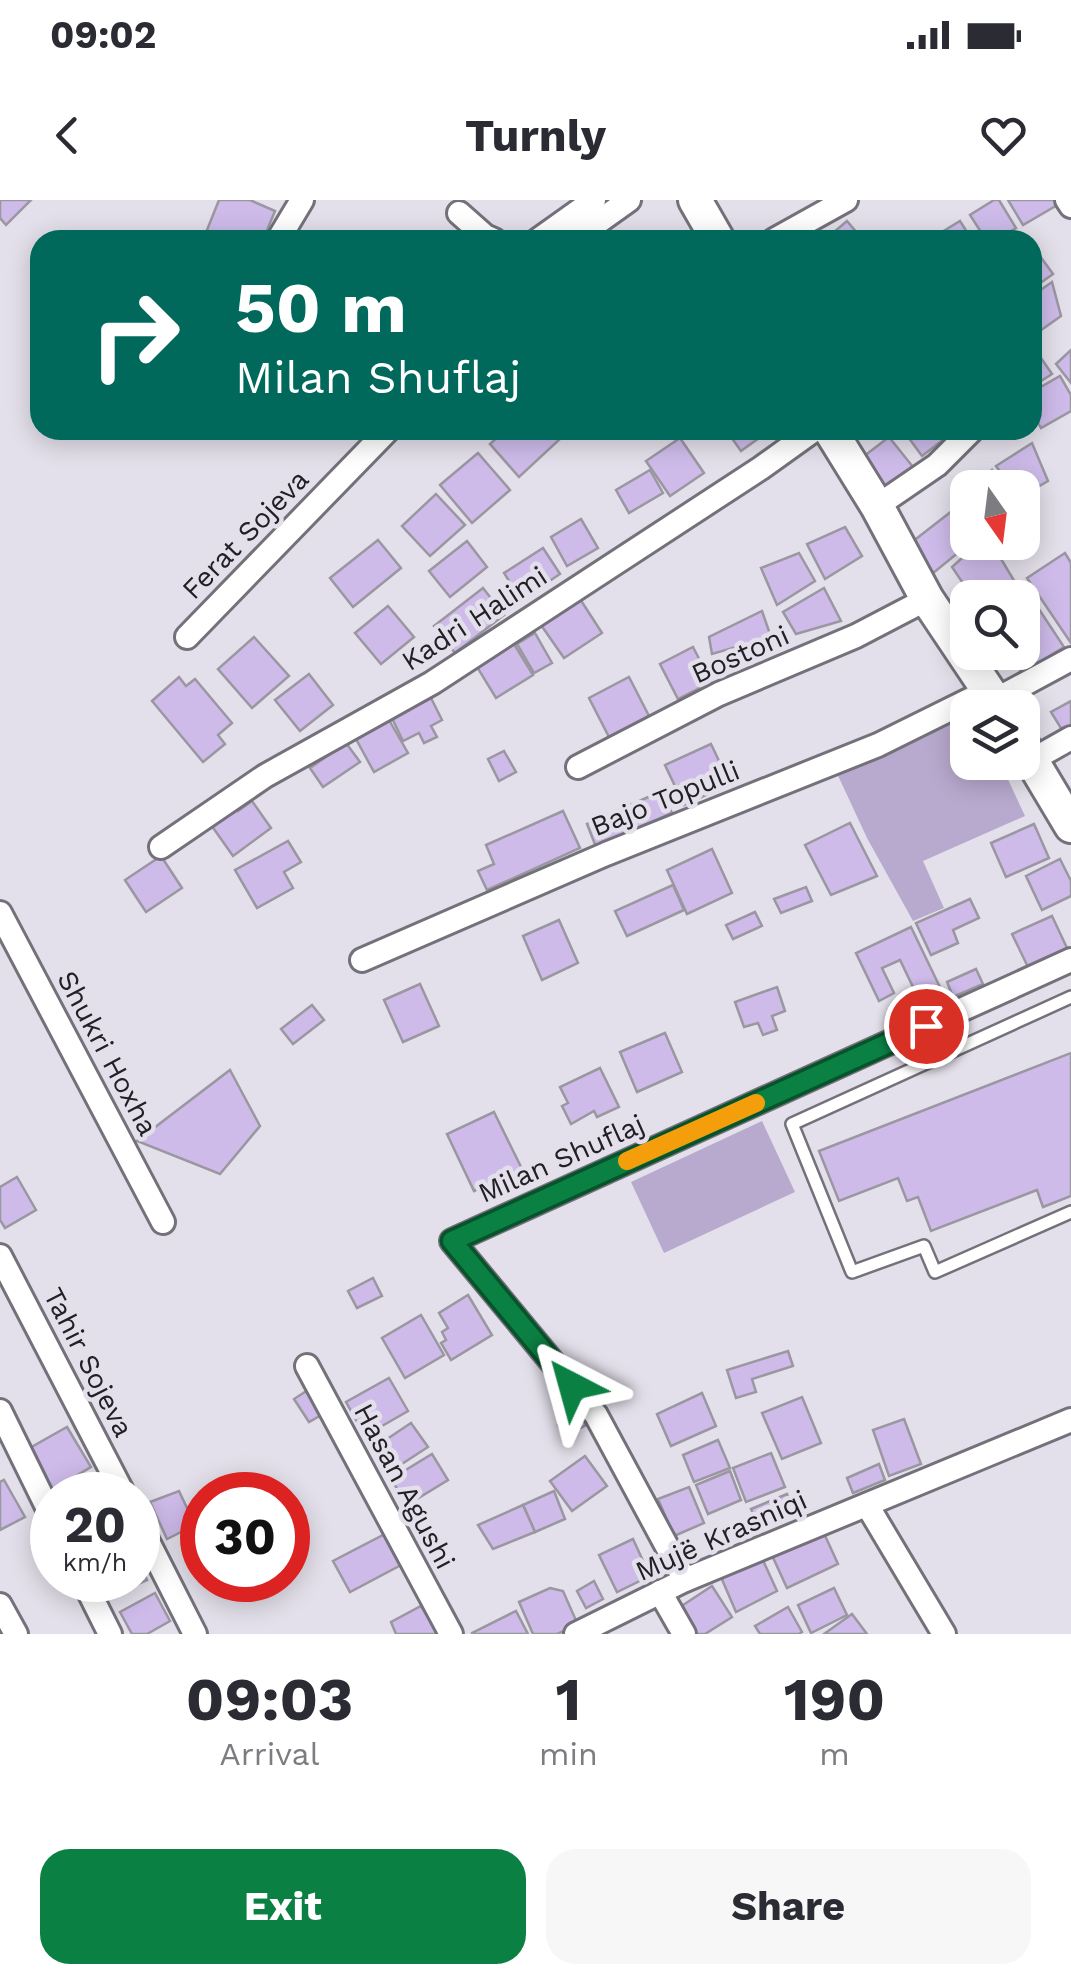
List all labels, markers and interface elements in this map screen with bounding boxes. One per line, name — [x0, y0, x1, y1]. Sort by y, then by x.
text: 09:02 — [50, 13, 156, 57]
icon: back — [40, 108, 95, 163]
icon: heart — [976, 108, 1031, 163]
text: Turnly — [465, 109, 606, 162]
text: 50 m — [235, 267, 407, 349]
icon: right — [70, 270, 200, 400]
text: Milan Shuflaj — [235, 351, 521, 404]
street label: Ferat Sojeva — [175, 463, 315, 606]
north arrow — [950, 470, 1040, 560]
map controls — [950, 470, 1040, 780]
street label: Kadri Halimi — [396, 559, 553, 678]
button: search — [950, 580, 1040, 670]
street label: Bostoni — [686, 618, 794, 691]
button: layers — [950, 690, 1040, 780]
street label: Bajo Topulli — [586, 754, 744, 843]
street label: Shukri Hoxha — [50, 965, 165, 1141]
pin — [884, 984, 969, 1069]
icon: arrive — [899, 999, 954, 1054]
street label: Milan Shuflaj — [473, 1107, 649, 1210]
street label: Tahir Sojeva — [37, 1282, 140, 1442]
position arrow — [520, 1334, 624, 1438]
street label: Hasan Agushi — [347, 1398, 462, 1575]
speed limit sign: 30 — [180, 1472, 310, 1602]
street label: Mujë Krasniqi — [630, 1483, 812, 1588]
text: 20 — [64, 1495, 126, 1554]
text: km/h — [63, 1548, 127, 1577]
text: 09:03 — [186, 1664, 353, 1735]
text: 1 — [556, 1664, 581, 1735]
text: 190 — [784, 1664, 885, 1735]
text: Arrival — [220, 1735, 319, 1773]
text: min — [539, 1735, 598, 1773]
text: m — [819, 1735, 850, 1773]
button: Exit — [40, 1849, 526, 1964]
button: Share — [546, 1849, 1031, 1964]

